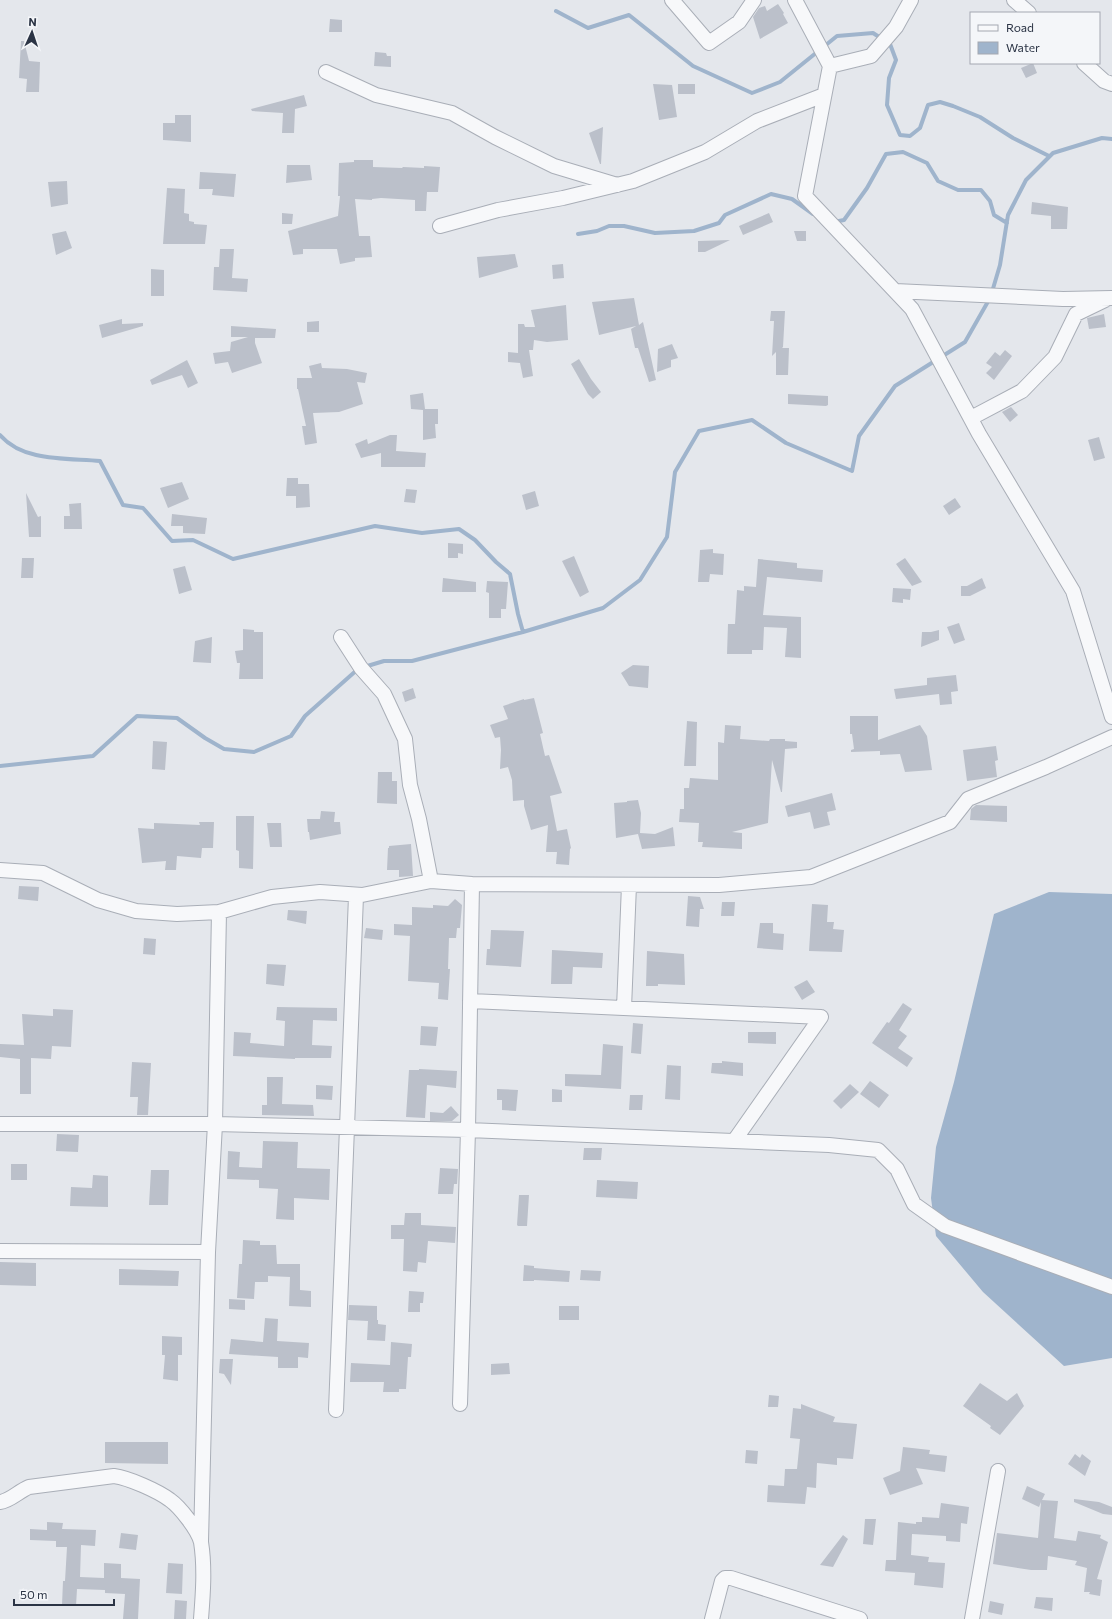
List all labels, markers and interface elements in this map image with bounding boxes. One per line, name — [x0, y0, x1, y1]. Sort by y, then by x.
north arrow — [12, 12, 52, 52]
legend — [970, 12, 1100, 64]
text: N — [28, 15, 37, 28]
text: Road — [1006, 20, 1034, 34]
text: Water — [1006, 40, 1040, 54]
scale bar — [14, 1581, 114, 1607]
text: 50 m — [20, 1587, 48, 1601]

